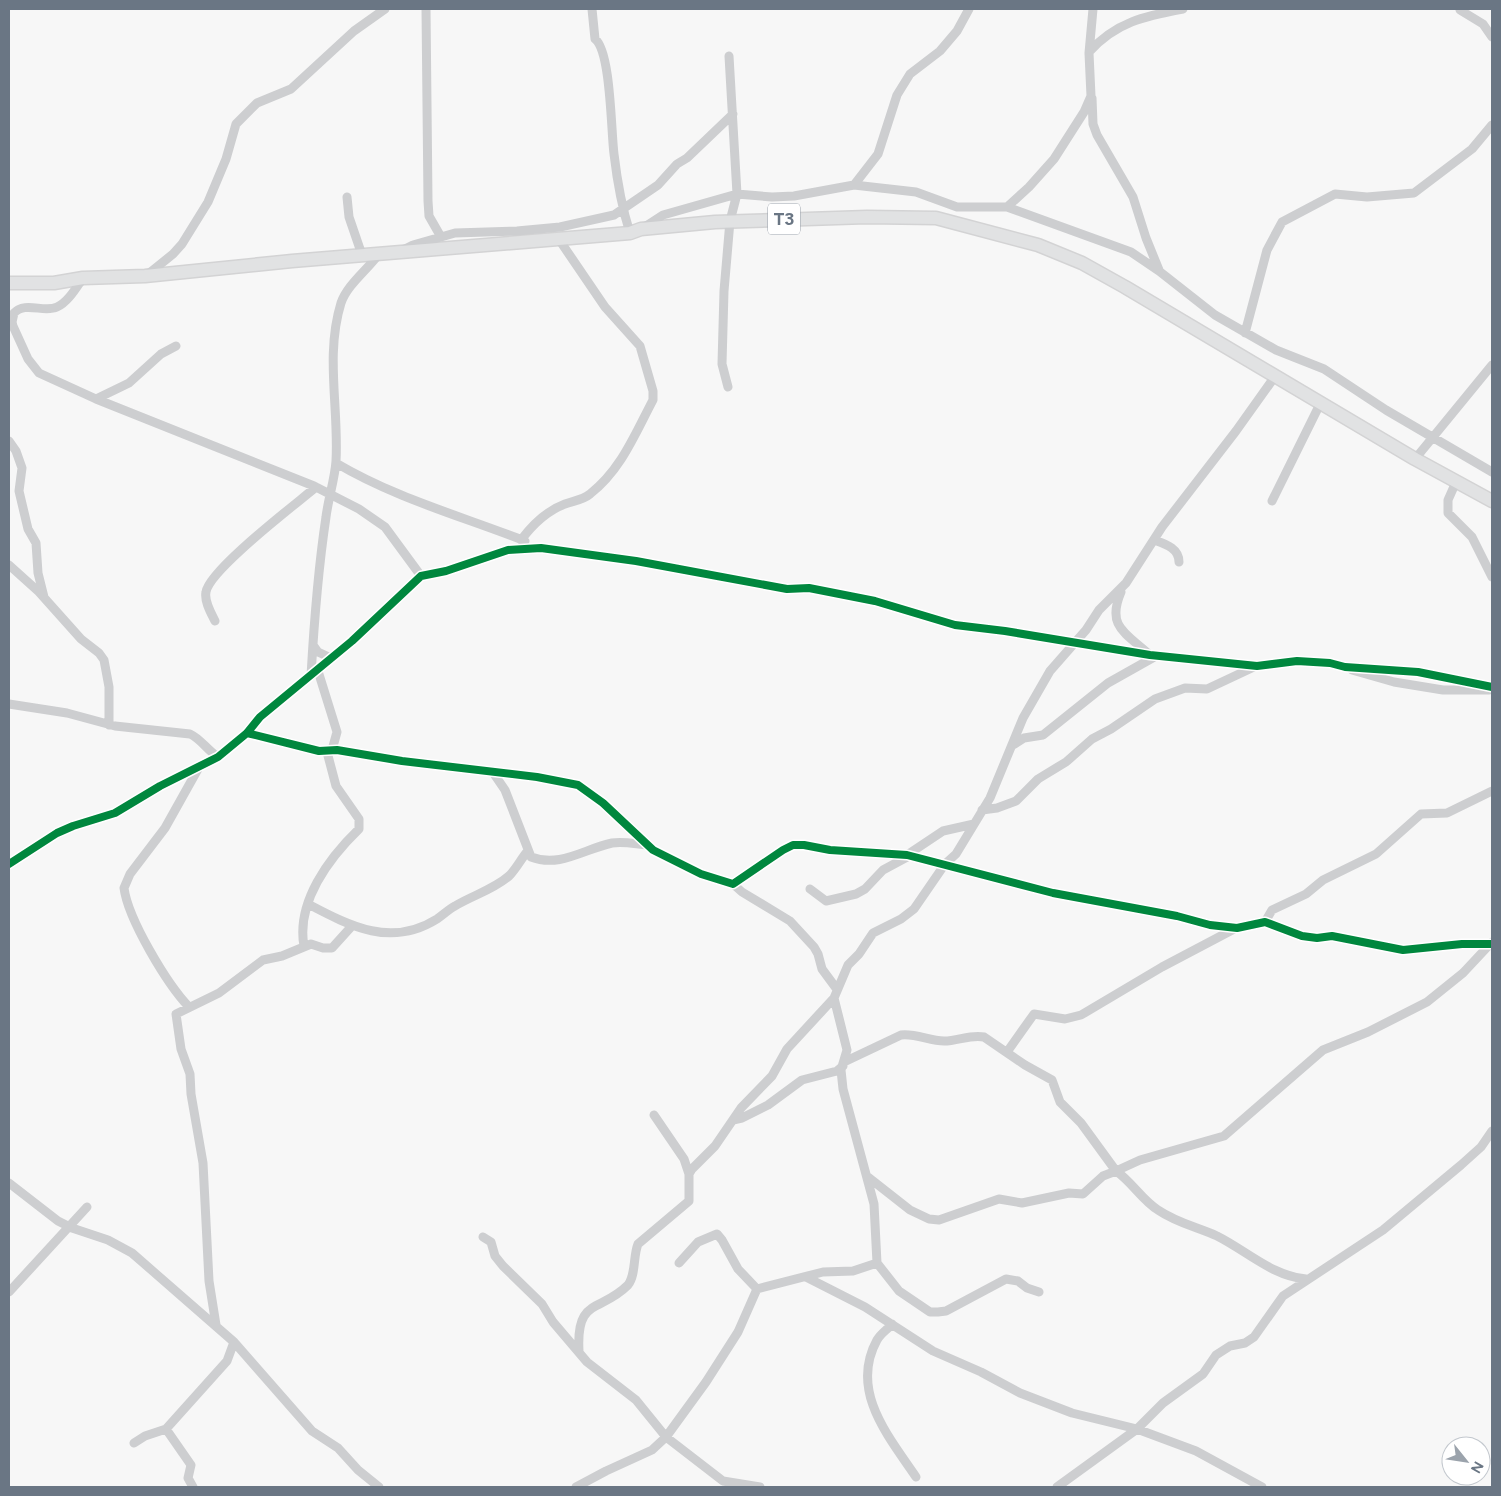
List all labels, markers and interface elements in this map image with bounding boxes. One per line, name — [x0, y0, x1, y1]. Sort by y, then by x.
road number: T3 — [768, 203, 800, 234]
north arrow — [1441, 1436, 1491, 1486]
text: N — [1467, 1458, 1487, 1476]

